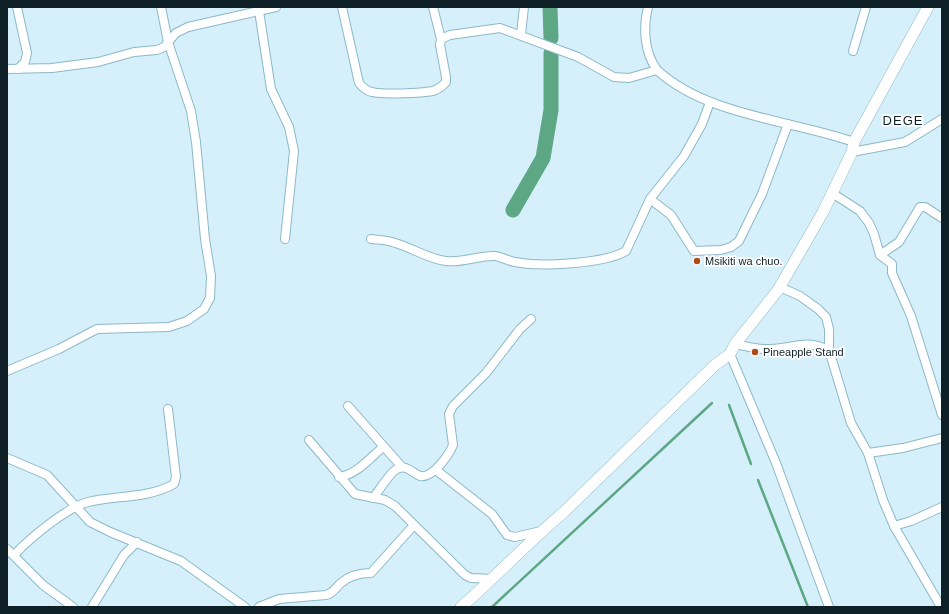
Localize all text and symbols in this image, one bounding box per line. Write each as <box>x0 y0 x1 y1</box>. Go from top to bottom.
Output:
district label: DEGE <box>883 113 923 128</box>
place label: Msikiti wa chuo. <box>705 255 783 267</box>
marker: Msikiti wa chuo. <box>692 256 702 266</box>
place label: Pineapple Stand <box>763 346 844 358</box>
marker: Pineapple Stand <box>750 347 760 357</box>

